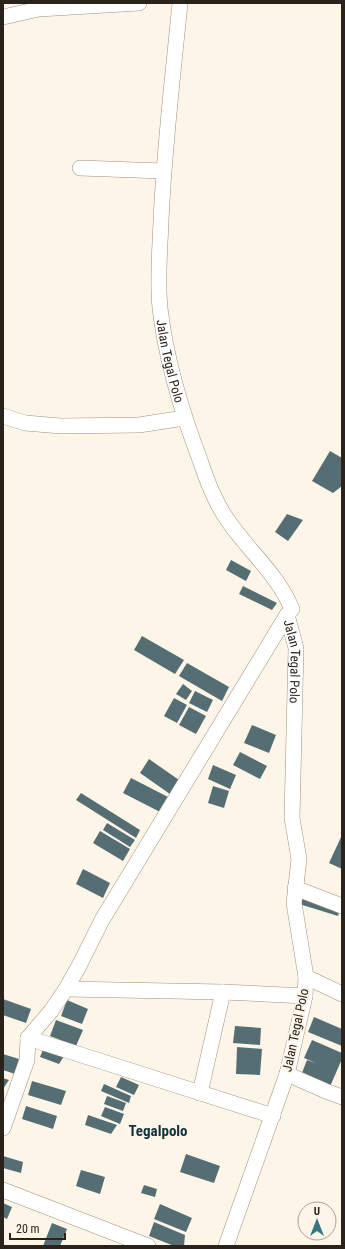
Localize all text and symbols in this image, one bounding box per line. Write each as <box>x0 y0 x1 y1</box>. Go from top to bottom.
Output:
street label: Jalan Tegal Polo <box>154 319 187 404</box>
street label: Jalan Tegal Polo <box>281 618 303 704</box>
street label: Jalan Tegal Polo <box>279 987 312 1073</box>
district label: Tegalpolo <box>128 1122 188 1140</box>
north arrow <box>297 1201 337 1241</box>
text: U <box>314 1205 320 1218</box>
scale bar <box>10 1215 65 1241</box>
text: 20 m <box>16 1222 40 1236</box>

